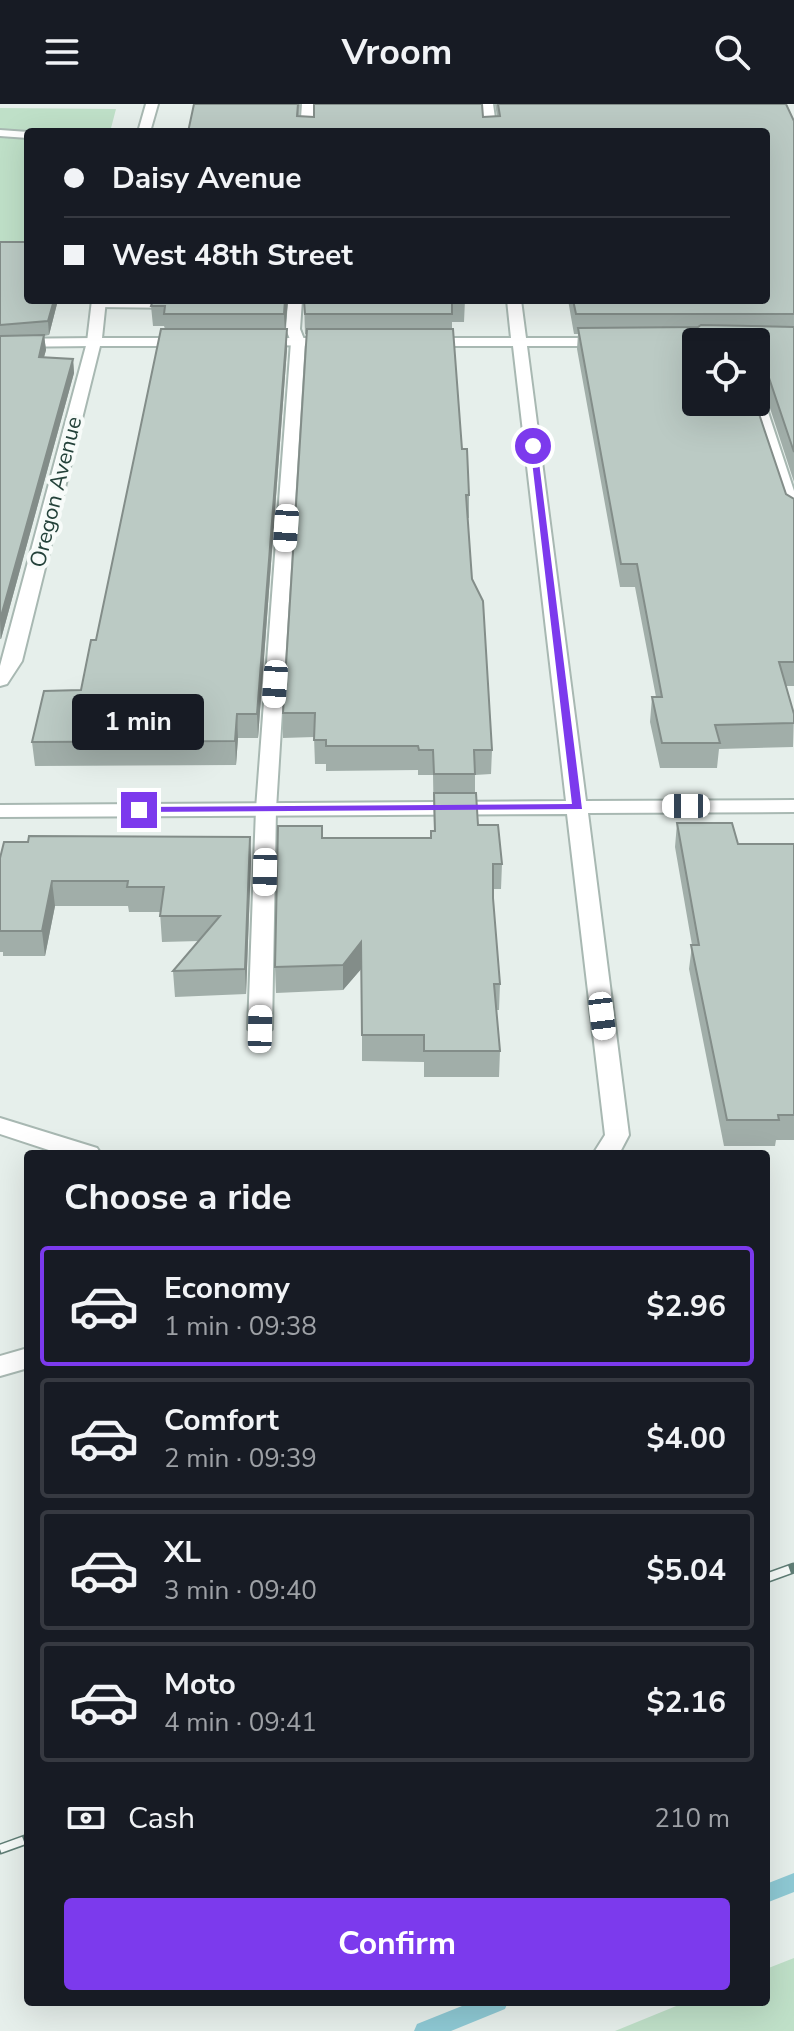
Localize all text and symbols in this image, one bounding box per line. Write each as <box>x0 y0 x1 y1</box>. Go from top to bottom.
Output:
text: Vroom <box>342 28 452 77</box>
icon: menu <box>40 30 84 74</box>
icon: search <box>710 30 754 74</box>
text: Daisy Avenue <box>112 158 302 199</box>
text: West 48th Street <box>112 235 353 276</box>
map controls <box>682 328 770 416</box>
button: locate <box>682 328 770 416</box>
street label: Oregon Avenue <box>23 413 89 571</box>
route start <box>515 428 551 464</box>
car <box>272 503 300 553</box>
car <box>261 659 289 709</box>
callout: 1 min <box>73 694 205 750</box>
text: 1 min <box>104 704 172 739</box>
route end <box>121 792 157 828</box>
car <box>662 794 710 818</box>
car <box>253 848 277 896</box>
car <box>587 991 617 1041</box>
car <box>248 1005 272 1053</box>
text: Choose a ride <box>64 1173 292 1222</box>
text: Economy <box>164 1268 290 1309</box>
icon: car <box>68 1270 140 1342</box>
text: $2.96 <box>647 1286 726 1327</box>
text: 1 min · 09:38 <box>164 1309 317 1344</box>
text: Comfort <box>164 1400 279 1441</box>
icon: car <box>68 1402 140 1474</box>
text: $4.00 <box>647 1418 726 1459</box>
text: 2 min · 09:39 <box>164 1441 317 1476</box>
text: XL <box>164 1532 201 1573</box>
icon: car <box>68 1534 140 1606</box>
text: $5.04 <box>647 1550 726 1591</box>
text: 3 min · 09:40 <box>164 1573 317 1608</box>
text: Moto <box>164 1664 236 1705</box>
icon: car <box>68 1666 140 1738</box>
text: $2.16 <box>647 1682 726 1723</box>
text: 4 min · 09:41 <box>164 1705 317 1740</box>
icon: cash <box>64 1796 108 1840</box>
text: Cash <box>128 1798 195 1839</box>
text: 210 m <box>654 1801 730 1836</box>
button: Confirm <box>64 1898 730 1990</box>

